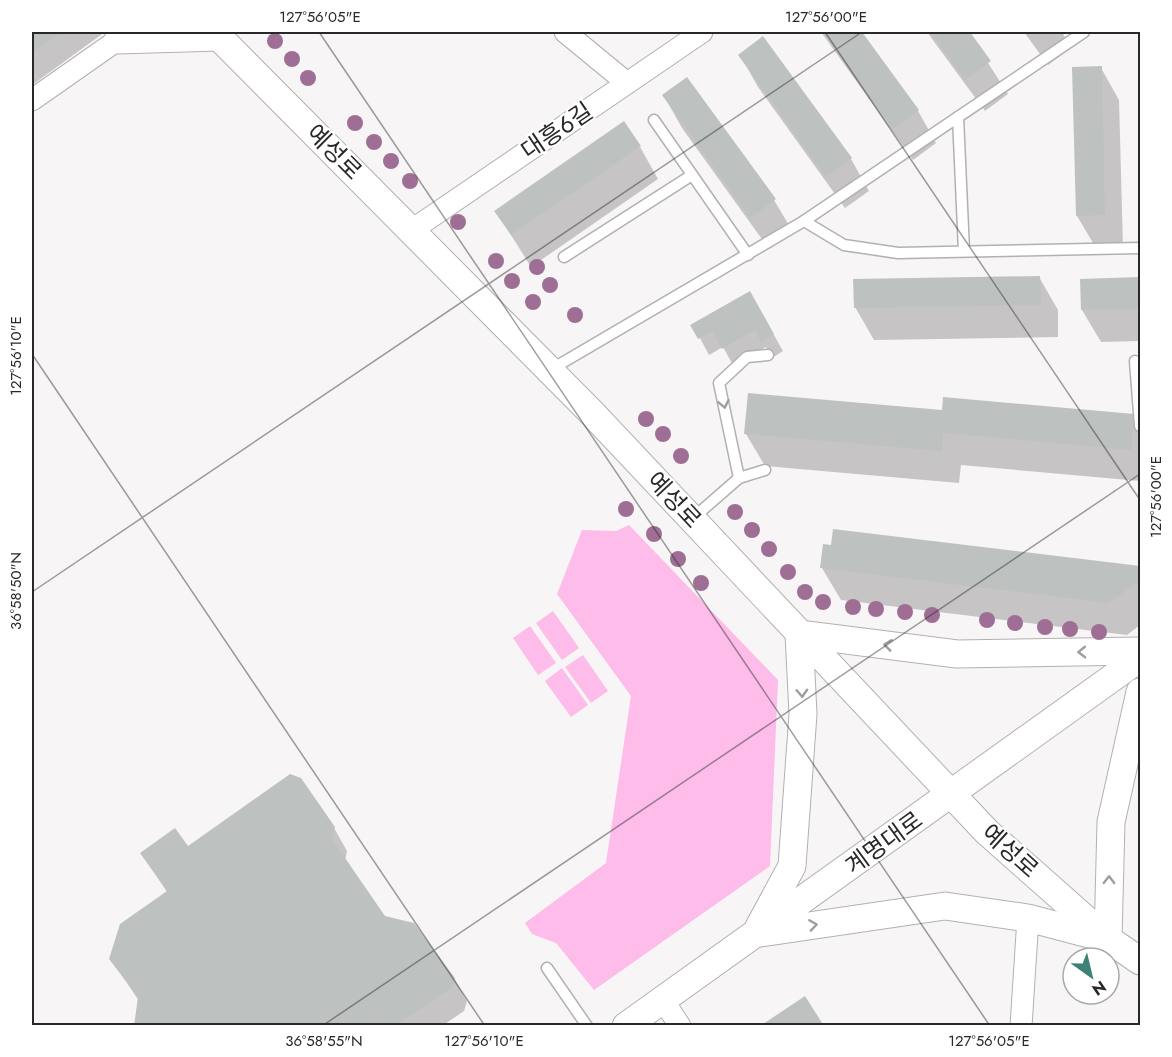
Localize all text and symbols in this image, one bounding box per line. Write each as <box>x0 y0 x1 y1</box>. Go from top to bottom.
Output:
text: 127°56'05"E <box>279 6 361 28</box>
text: 127°56'00"E <box>785 6 867 28</box>
street label: 대흥6길 <box>514 94 600 167</box>
street label: 예성로 <box>299 116 370 187</box>
text: 127°56'10"E <box>5 316 27 396</box>
one-way arrow <box>717 398 730 408</box>
text: 127°56'00"E <box>1145 456 1167 538</box>
street label: 예성로 <box>639 463 710 536</box>
text: 36°58'50"N <box>5 552 27 630</box>
one-way arrow <box>883 640 892 652</box>
one-way arrow <box>1078 646 1087 658</box>
one-way arrow <box>796 688 809 697</box>
street label: 계명대로 <box>838 802 930 883</box>
street label: 예성로 <box>974 815 1047 886</box>
one-way arrow <box>1103 876 1116 885</box>
one-way arrow <box>809 919 818 931</box>
north arrow <box>1061 946 1121 1006</box>
text: N <box>1087 975 1111 1001</box>
text: 36°58'55"N <box>285 1030 363 1052</box>
text: 127°56'10"E <box>444 1030 524 1052</box>
text: 127°56'05"E <box>948 1030 1030 1052</box>

